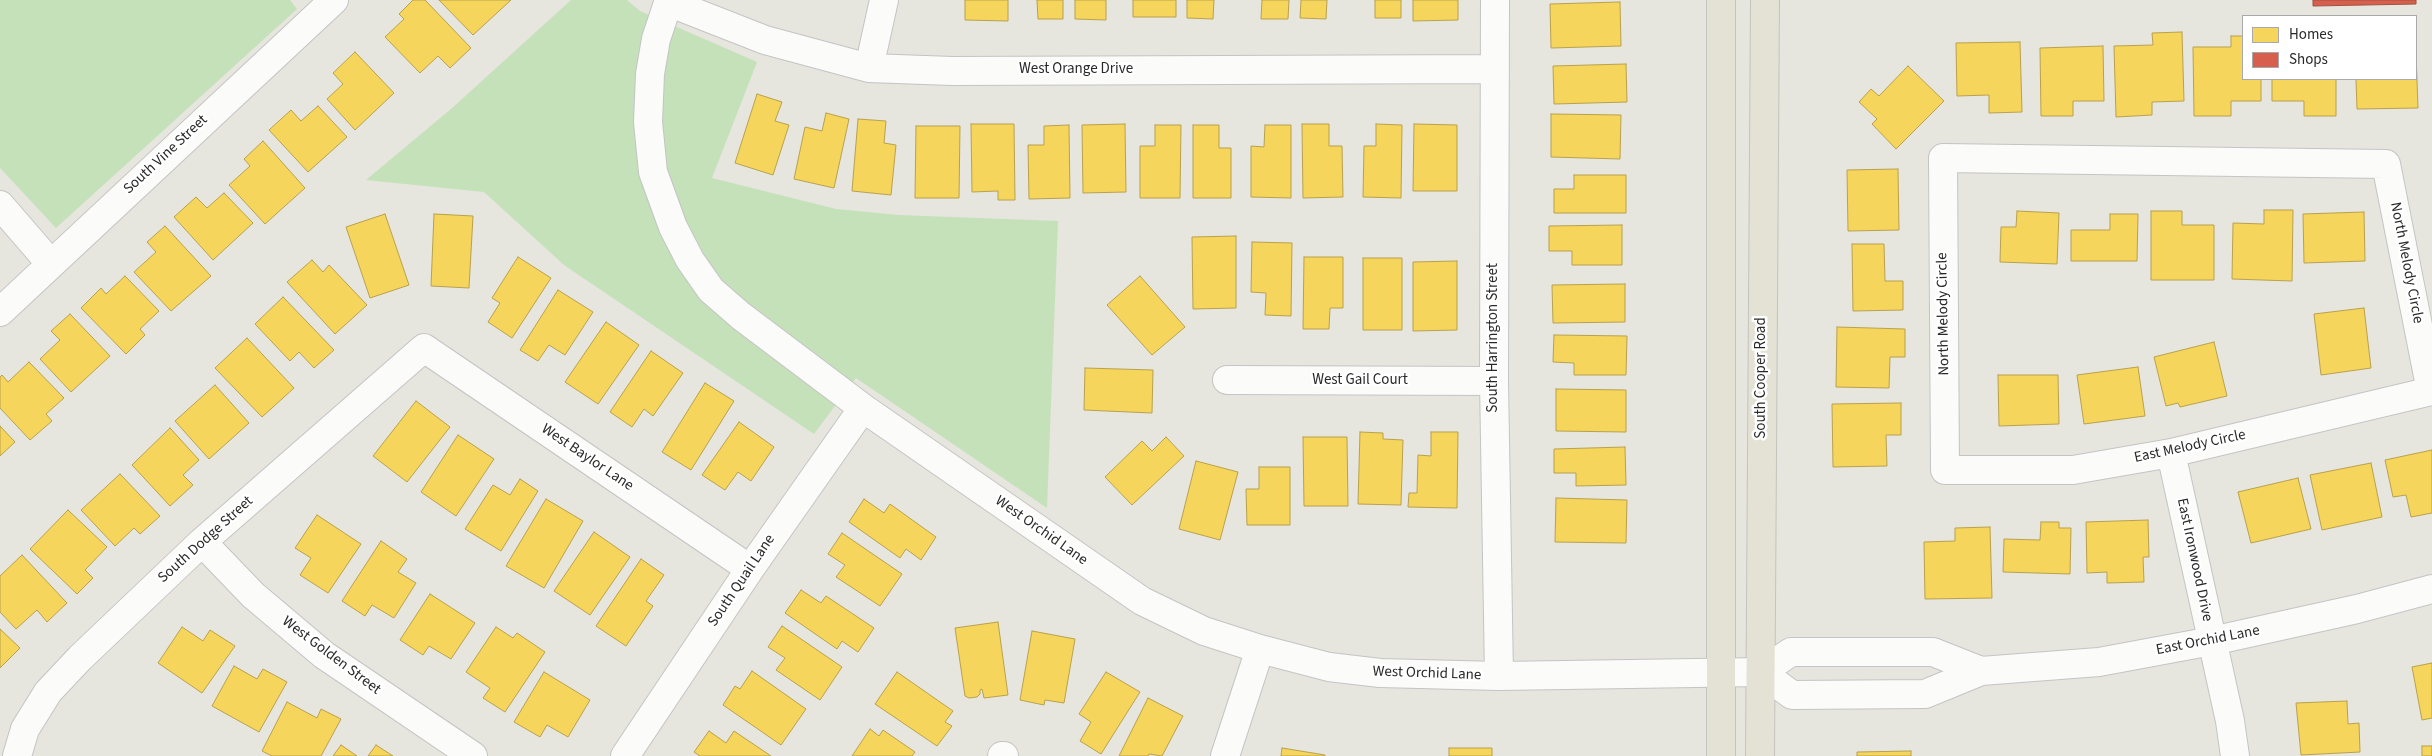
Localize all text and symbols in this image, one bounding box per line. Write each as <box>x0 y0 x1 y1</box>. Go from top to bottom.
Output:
legend <box>2242 15 2417 80</box>
text: Homes <box>2289 24 2333 45</box>
text: Shops <box>2289 49 2328 70</box>
street label: West Orange Drive <box>1019 61 1133 79</box>
street label: South Vine Street <box>120 112 212 198</box>
street label: North Melody Circle <box>2385 201 2427 325</box>
street label: North Melody Circle <box>1934 252 1954 376</box>
street label: South Harrington Street <box>1485 263 1503 413</box>
street label: South Cooper Road <box>1753 317 1771 439</box>
street label: West Gail Court <box>1312 372 1408 390</box>
street label: West Baylor Lane <box>537 421 637 495</box>
street label: East Melody Circle <box>2133 426 2247 468</box>
street label: West Orchid Lane <box>991 492 1091 570</box>
street label: South Dodge Street <box>155 493 257 587</box>
street label: East Ironwood Drive <box>2172 497 2216 623</box>
street label: South Quail Lane <box>705 532 779 630</box>
street label: West Golden Street <box>278 613 384 699</box>
street label: East Orchid Lane <box>2155 622 2261 660</box>
street label: West Orchid Lane <box>1372 663 1482 685</box>

